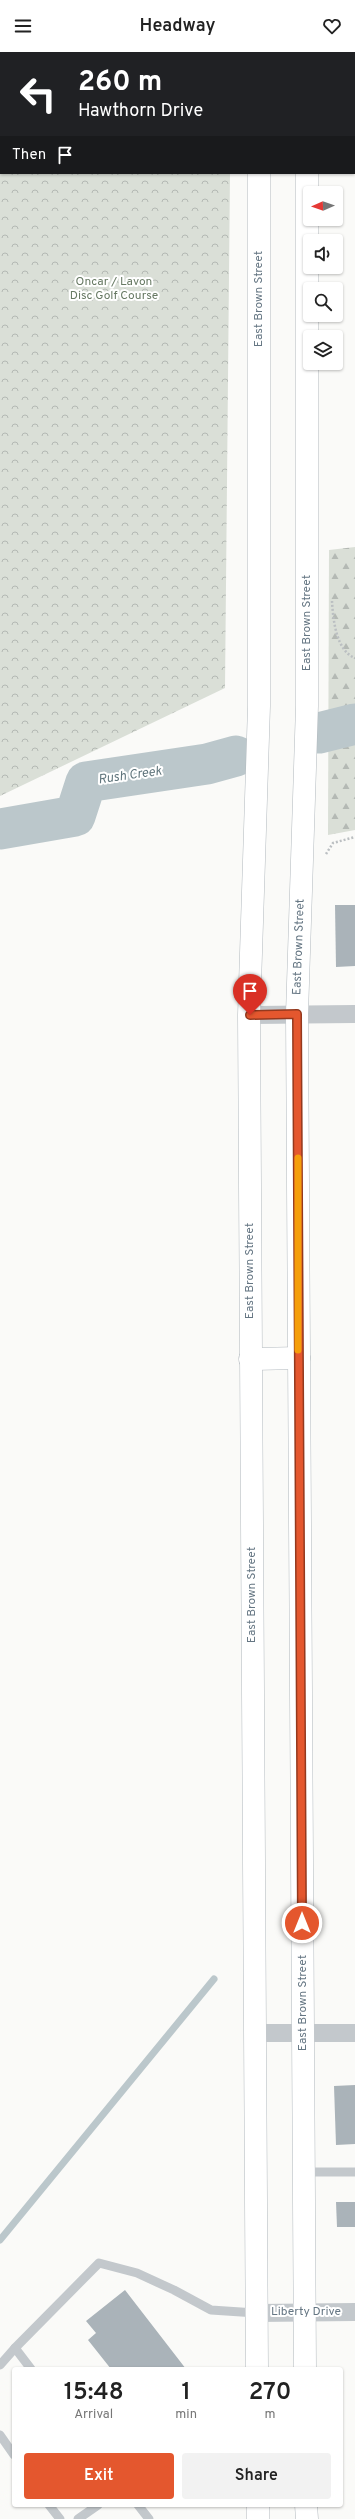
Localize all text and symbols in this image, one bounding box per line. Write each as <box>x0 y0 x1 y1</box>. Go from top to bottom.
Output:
icon: menu <box>12 15 34 37</box>
text: Headway <box>140 15 215 38</box>
icon: heart <box>321 15 343 37</box>
text: 260 m <box>78 65 162 101</box>
icon: left <box>12 68 64 120</box>
text: Hawthorn Drive <box>78 100 203 123</box>
icon: arrive <box>54 144 76 166</box>
text: Then <box>12 146 46 165</box>
north arrow <box>303 186 343 226</box>
map controls <box>303 186 343 370</box>
button: sound <box>303 234 343 274</box>
street label: East Brown Street <box>251 251 267 347</box>
park label: Oncar / Lavon Disc Golf Course <box>70 274 158 304</box>
button: search <box>303 282 343 322</box>
button: layers <box>303 330 343 370</box>
street label: East Brown Street <box>299 575 315 671</box>
water label: Rush Creek <box>97 764 163 788</box>
street label: East Brown Street <box>289 899 309 995</box>
pin <box>233 974 267 1015</box>
icon: arrive <box>239 980 261 1002</box>
street label: East Brown Street <box>242 1223 258 1319</box>
street label: East Brown Street <box>244 1547 260 1643</box>
position arrow <box>281 1902 323 1944</box>
street label: East Brown Street <box>295 1955 311 2051</box>
street label: Liberty Drive <box>271 2304 341 2320</box>
text: 15:48 <box>64 2378 124 2408</box>
text: 1 <box>181 2378 191 2408</box>
text: 270 <box>249 2378 291 2408</box>
text: Arrival <box>74 2407 113 2423</box>
text: min <box>175 2407 197 2423</box>
text: m <box>264 2407 276 2423</box>
button: Exit <box>24 2453 174 2499</box>
button: Share <box>182 2453 331 2499</box>

